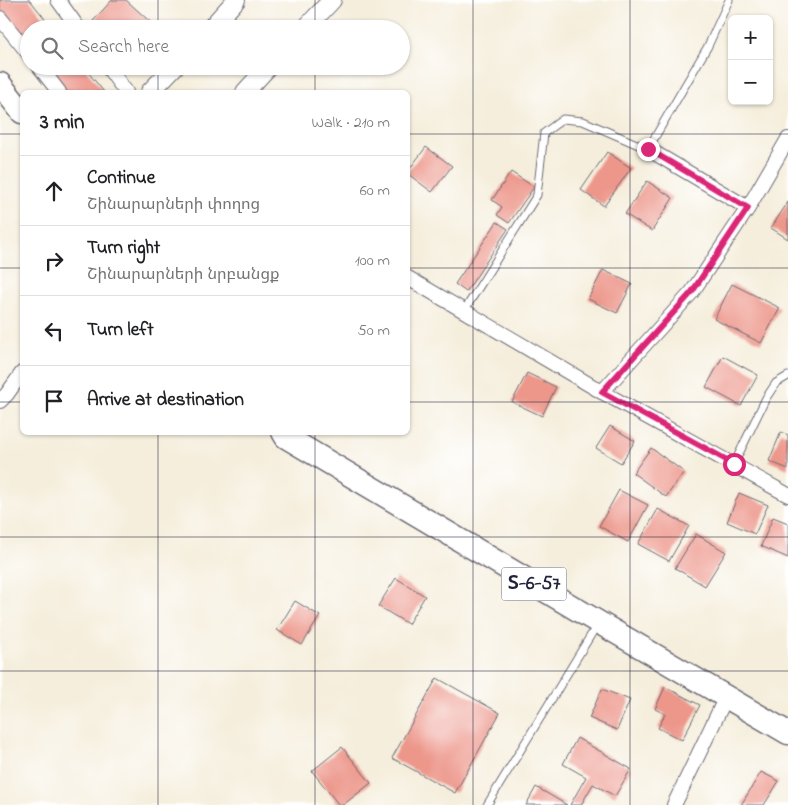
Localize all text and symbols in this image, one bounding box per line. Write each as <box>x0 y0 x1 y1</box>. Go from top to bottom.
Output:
map controls <box>728 15 773 105</box>
button: + <box>728 15 773 60</box>
search box <box>20 20 410 75</box>
icon: search <box>38 34 66 62</box>
text: Search here <box>78 34 169 61</box>
button: − <box>728 60 773 105</box>
text: 3 min <box>40 108 84 138</box>
text: Walk · 210 m <box>311 111 390 135</box>
route end <box>637 138 660 161</box>
text: Continue <box>87 165 155 192</box>
icon: ahead <box>40 177 68 205</box>
text: 60 m <box>360 179 390 203</box>
text: Շինարարների փողոց <box>87 193 260 217</box>
text: Turn right <box>87 235 160 262</box>
icon: right <box>40 247 68 275</box>
text: 100 m <box>355 249 390 273</box>
text: Շինարարների նրբանցք <box>87 263 280 287</box>
icon: left <box>40 317 68 345</box>
text: Turn left <box>87 317 154 344</box>
text: 50 m <box>358 319 390 343</box>
icon: arrive <box>40 387 68 415</box>
text: Arrive at destination <box>87 387 244 414</box>
route start <box>723 453 746 476</box>
road number: Տ-6-57 <box>502 568 566 600</box>

